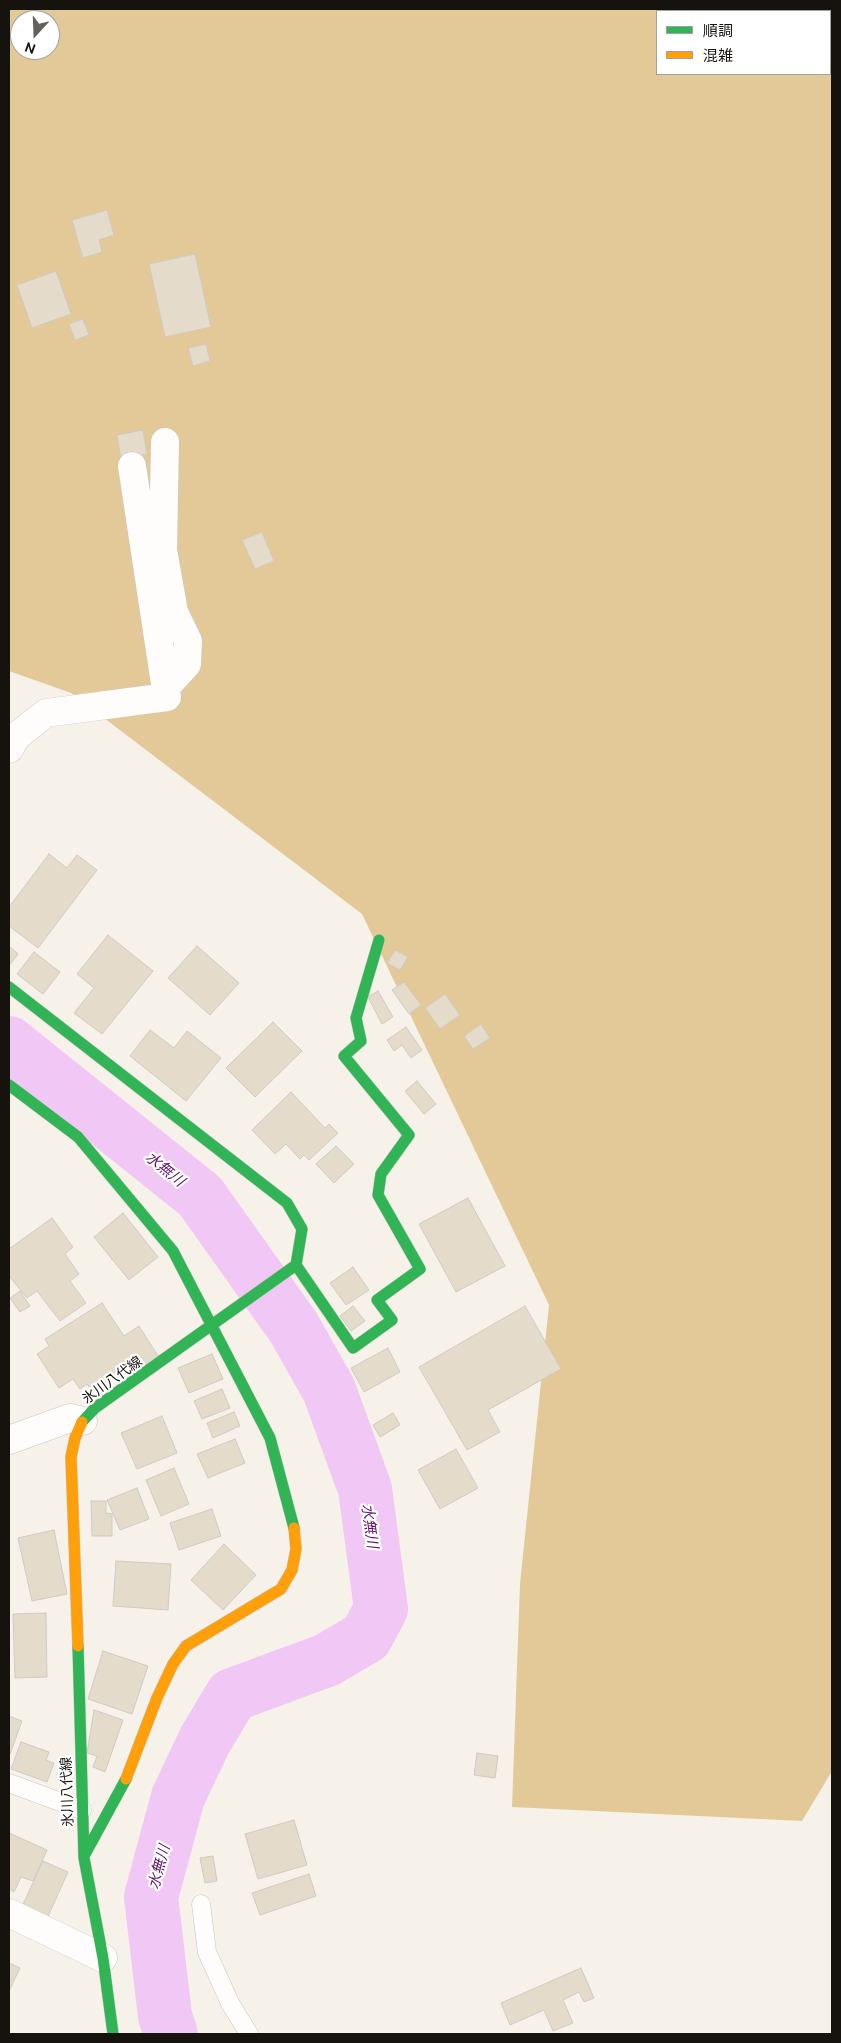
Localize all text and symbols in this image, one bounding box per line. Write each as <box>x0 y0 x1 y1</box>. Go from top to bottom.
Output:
north arrow <box>10 10 60 60</box>
legend <box>656 10 831 75</box>
text: 順調 <box>703 22 733 39</box>
text: N <box>23 39 38 57</box>
text: 混雑 <box>703 47 733 64</box>
water label: 水無川 <box>142 1148 188 1190</box>
street label: 氷川八代線 <box>79 1353 145 1407</box>
water label: 水無川 <box>358 1502 382 1550</box>
street label: 氷川八代線 <box>57 1757 77 1827</box>
water label: 水無川 <box>144 1843 174 1891</box>

